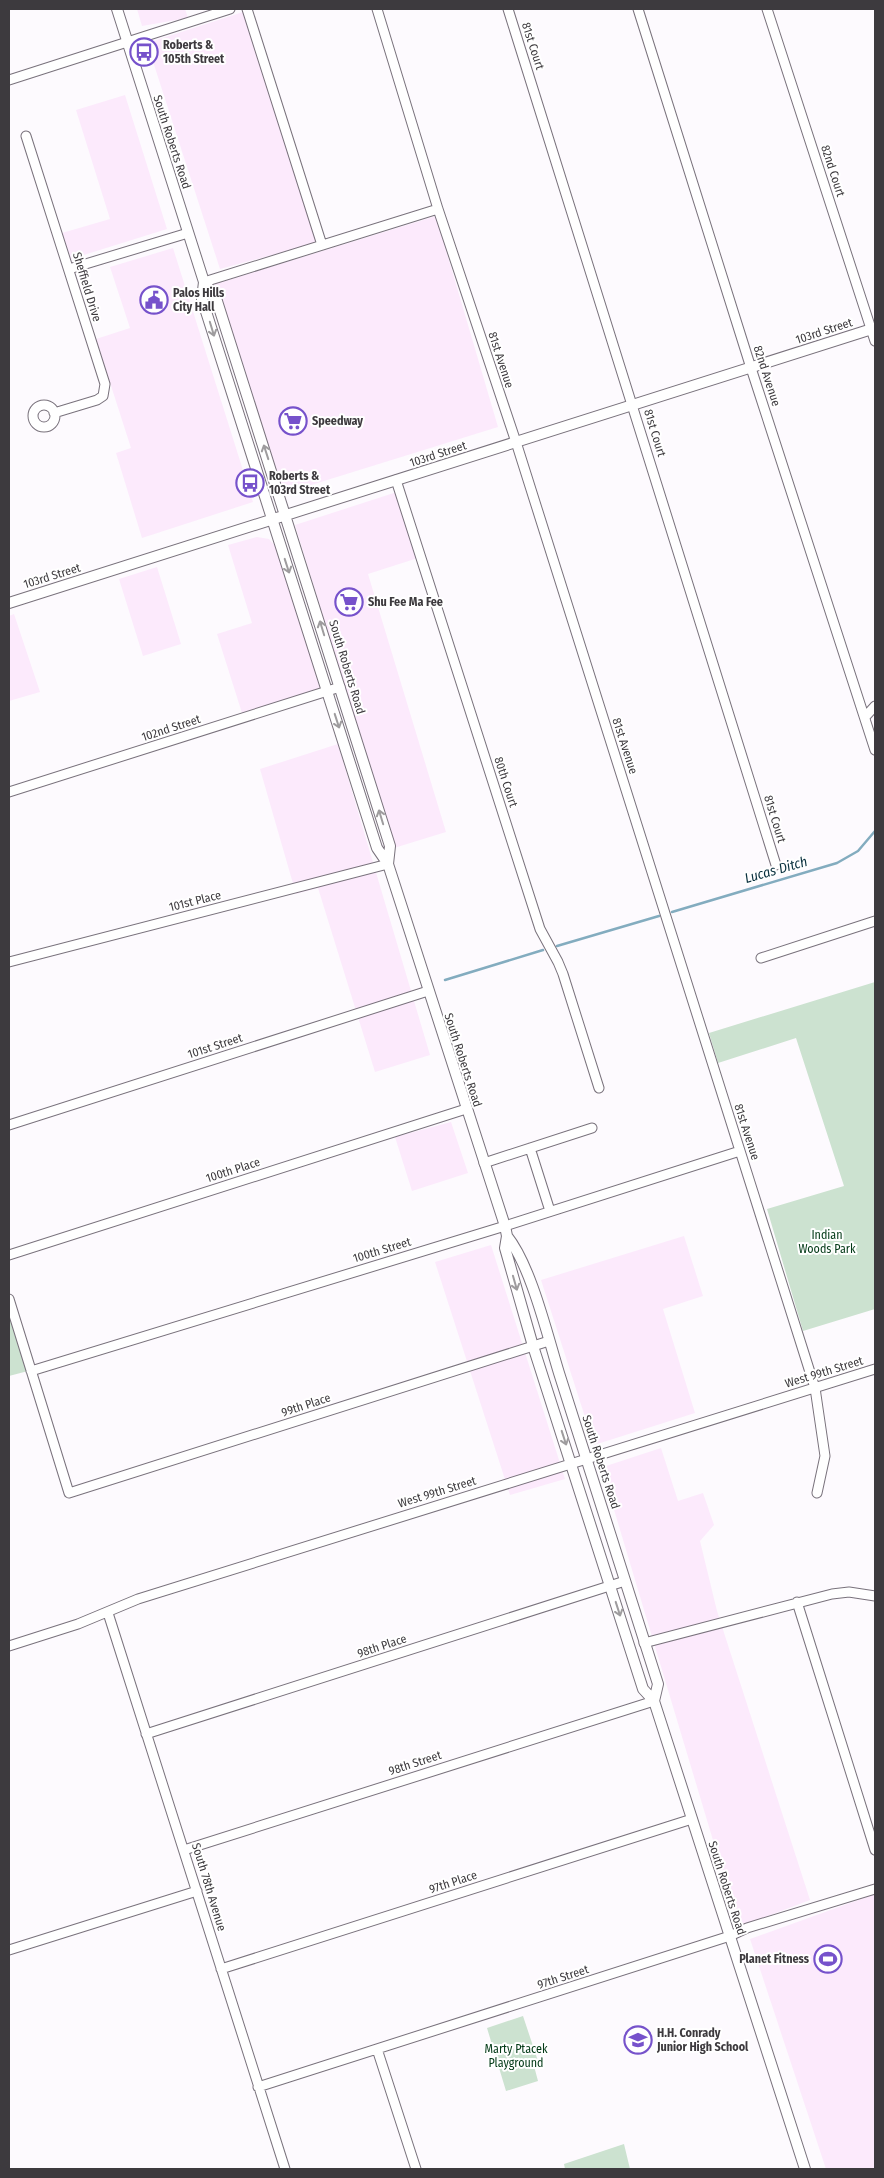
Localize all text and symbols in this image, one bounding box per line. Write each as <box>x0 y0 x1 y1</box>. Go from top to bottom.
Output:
street label: 81st Court <box>519 21 547 71</box>
bus stop icon: Roberts & 105th Street <box>129 37 159 67</box>
place label: Roberts & 105th Street <box>163 38 225 66</box>
street label: South Roberts Road <box>150 93 194 191</box>
street label: 82nd Court <box>818 143 848 199</box>
street label: Sheffield Drive <box>70 251 104 323</box>
public building icon: Palos Hills City Hall <box>139 285 169 315</box>
place label: Palos Hills City Hall <box>173 286 225 314</box>
street label: 103rd Street <box>794 315 854 347</box>
one-way arrow <box>207 321 217 337</box>
street label: 81st Avenue <box>485 330 517 390</box>
street label: 82nd Avenue <box>751 344 783 408</box>
supermarket icon: Speedway <box>278 406 308 436</box>
street label: 81st Court <box>641 408 669 458</box>
place label: Speedway <box>312 414 363 428</box>
street label: 103rd Street <box>408 438 468 470</box>
one-way arrow <box>261 445 270 461</box>
bus stop icon: Roberts & 103rd Street <box>235 468 265 498</box>
place label: Roberts & 103rd Street <box>269 469 331 497</box>
one-way arrow <box>283 558 292 574</box>
street label: 103rd Street <box>22 561 82 591</box>
supermarket icon: Shu Fee Ma Fee <box>334 587 364 617</box>
place label: Shu Fee Ma Fee <box>368 595 443 609</box>
street label: South Roberts Road <box>326 618 368 716</box>
one-way arrow <box>316 621 326 637</box>
street label: 102nd Street <box>140 712 202 744</box>
one-way arrow <box>333 713 342 728</box>
street label: 81st Avenue <box>609 716 641 776</box>
street label: 80th Court <box>491 755 521 809</box>
street label: 81st Court <box>761 794 789 844</box>
one-way arrow <box>375 809 385 825</box>
water label: Lucas Ditch <box>743 853 809 887</box>
street label: 101st Place <box>168 888 223 914</box>
street label: South Roberts Road <box>441 1011 485 1109</box>
street label: 101st Street <box>186 1031 244 1061</box>
street label: 81st Avenue <box>731 1102 763 1162</box>
street label: 100th Place <box>204 1155 262 1185</box>
park label: Indian Woods Park <box>798 1228 856 1256</box>
street label: 100th Street <box>351 1235 413 1265</box>
one-way arrow <box>510 1274 520 1290</box>
street label: West 99th Street <box>783 1353 865 1391</box>
street label: 99th Place <box>280 1390 332 1419</box>
street label: South Roberts Road <box>579 1413 623 1511</box>
one-way arrow <box>559 1429 569 1445</box>
street label: West 99th Street <box>396 1473 478 1511</box>
one-way arrow <box>614 1601 623 1617</box>
street label: 98th Place <box>356 1631 408 1661</box>
street label: 98th Street <box>387 1748 443 1778</box>
street label: South Roberts Road <box>705 1839 749 1937</box>
street label: South 78th Avenue <box>189 1841 229 1933</box>
street label: 97th Place <box>427 1868 479 1896</box>
sports icon: Planet Fitness <box>813 1944 843 1974</box>
place label: Planet Fitness <box>739 1952 810 1966</box>
street label: 97th Street <box>536 1962 590 1992</box>
school or university icon: H.H. Conrady Junior High School <box>623 2025 653 2055</box>
place label: H.H. Conrady Junior High School <box>656 2026 749 2054</box>
park label: Marty Ptacek Playground <box>484 2042 548 2070</box>

